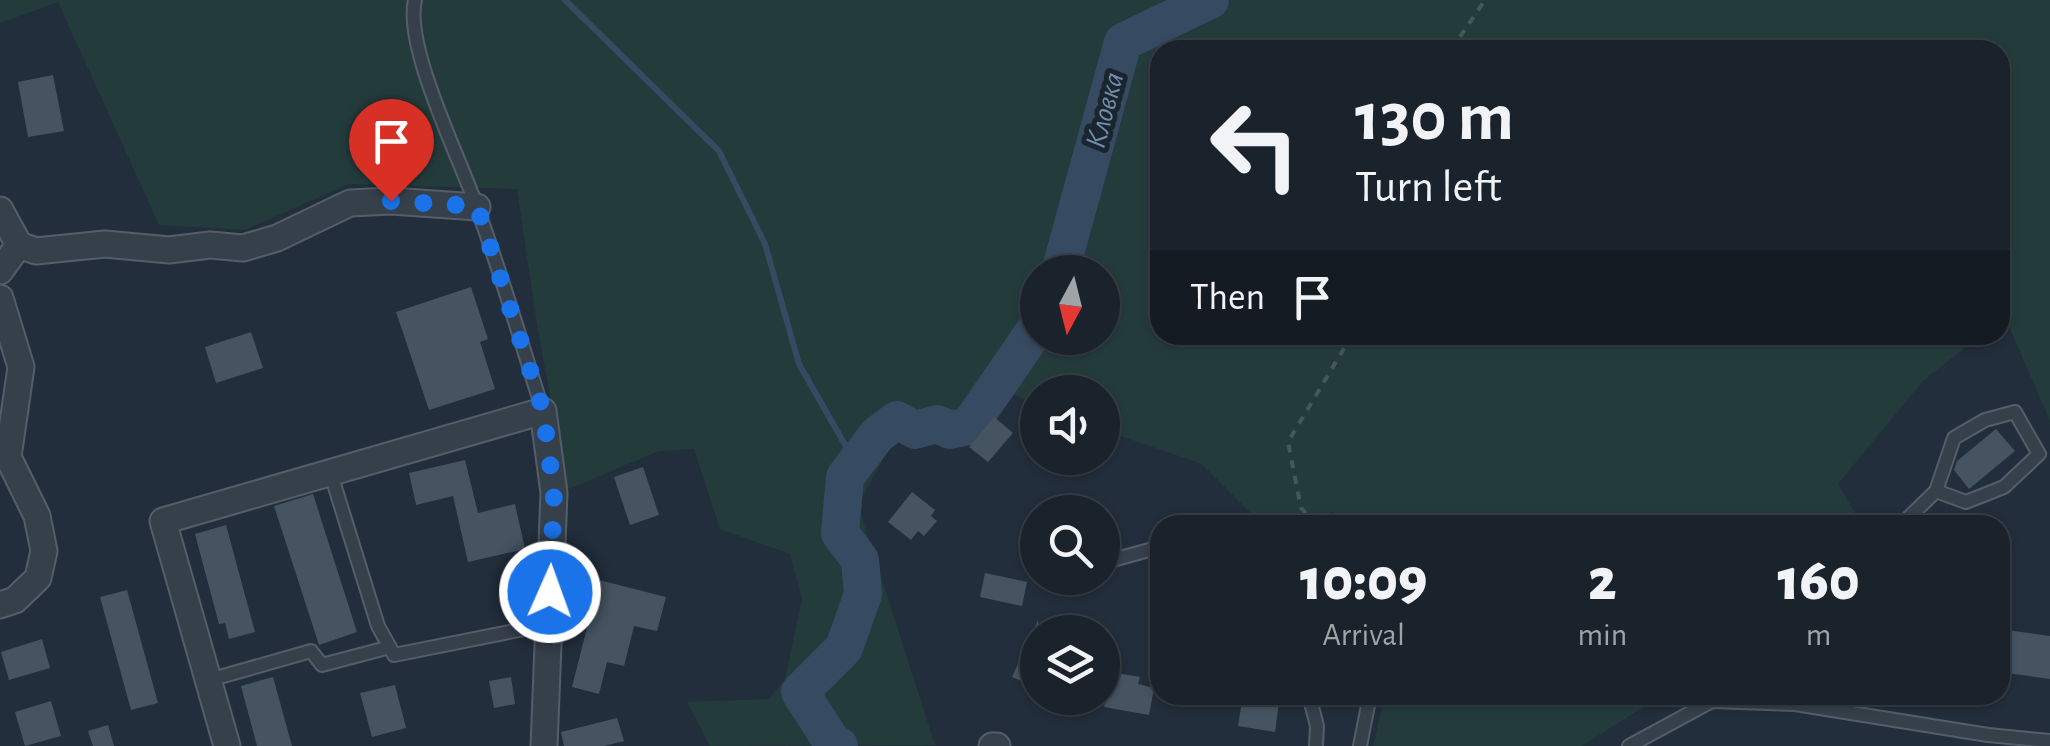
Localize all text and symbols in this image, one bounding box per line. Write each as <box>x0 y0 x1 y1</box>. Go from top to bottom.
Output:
water label: Кловка <box>1080 69 1129 151</box>
icon: left <box>1190 80 1320 210</box>
text: 130 m <box>1355 83 1514 153</box>
pin <box>349 99 434 202</box>
icon: arrive <box>364 114 419 169</box>
text: Turn left <box>1355 165 1502 210</box>
north arrow <box>1020 255 1120 355</box>
map controls <box>1020 255 1120 715</box>
icon: arrive <box>1285 270 1340 325</box>
text: Then <box>1190 279 1265 317</box>
button: sound <box>1020 375 1120 475</box>
button: search <box>1020 495 1120 595</box>
position arrow <box>498 540 602 644</box>
text: 10:09 <box>1300 551 1427 611</box>
text: 2 <box>1588 551 1617 611</box>
text: 160 <box>1777 551 1860 611</box>
button: layers <box>1020 615 1120 715</box>
text: Arrival <box>1323 619 1405 651</box>
text: min <box>1577 619 1627 651</box>
text: m <box>1806 619 1831 651</box>

